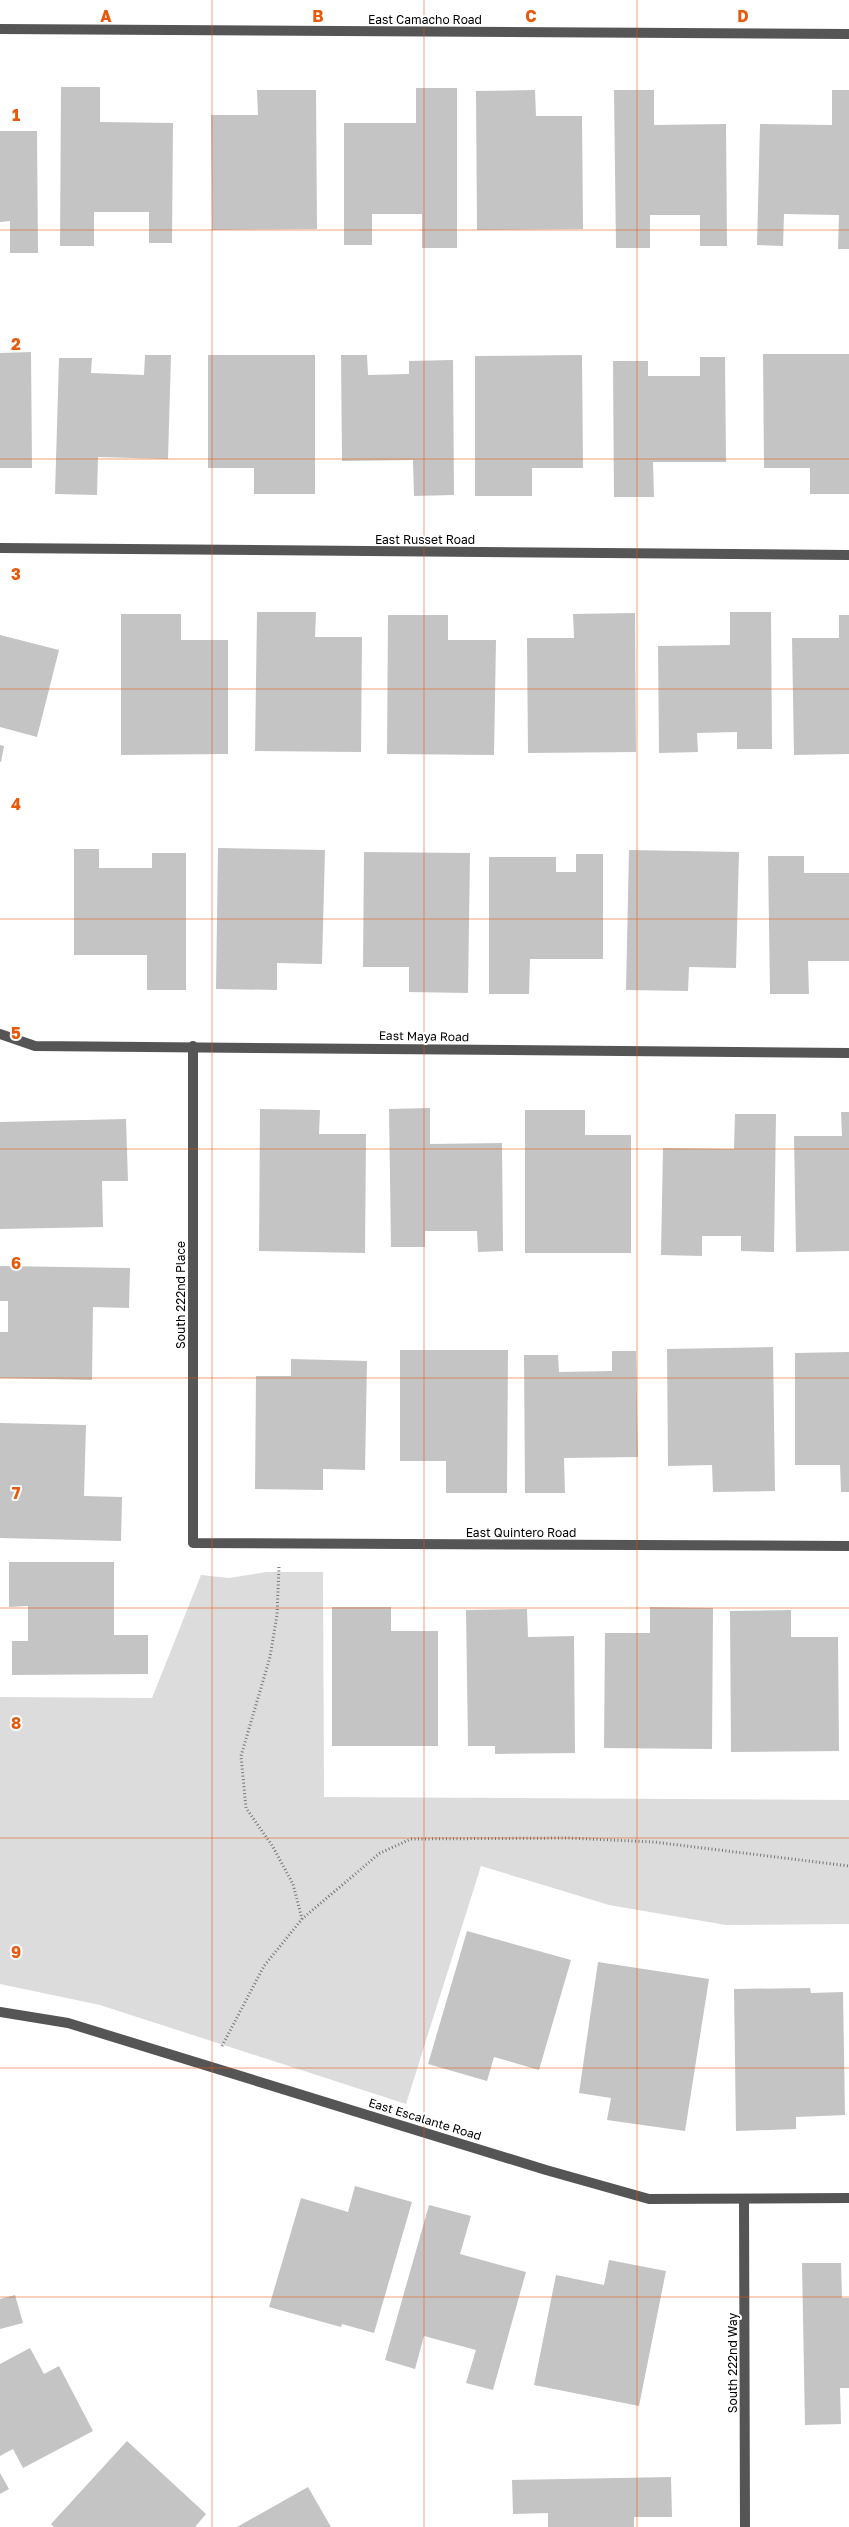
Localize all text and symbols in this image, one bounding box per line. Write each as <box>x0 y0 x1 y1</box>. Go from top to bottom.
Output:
text: A <box>100 6 112 26</box>
text: B <box>312 6 324 26</box>
text: C <box>525 6 537 26</box>
text: D <box>737 6 749 26</box>
street label: East Camacho Road <box>368 12 482 27</box>
text: 1 <box>12 105 20 125</box>
text: 2 <box>11 334 21 354</box>
street label: East Russet Road <box>375 532 475 547</box>
text: 3 <box>11 564 21 584</box>
text: 4 <box>11 794 21 814</box>
text: 5 <box>11 1023 21 1043</box>
street label: East Maya Road <box>379 1028 469 1044</box>
street label: South 222nd Place <box>173 1241 188 1349</box>
text: 6 <box>11 1253 21 1273</box>
text: 7 <box>12 1483 21 1503</box>
street label: East Quintero Road <box>466 1525 576 1540</box>
text: 8 <box>11 1713 21 1733</box>
text: 9 <box>11 1942 21 1962</box>
street label: East Escalante Road <box>367 2095 483 2143</box>
street label: South 222nd Way <box>725 2313 740 2413</box>

